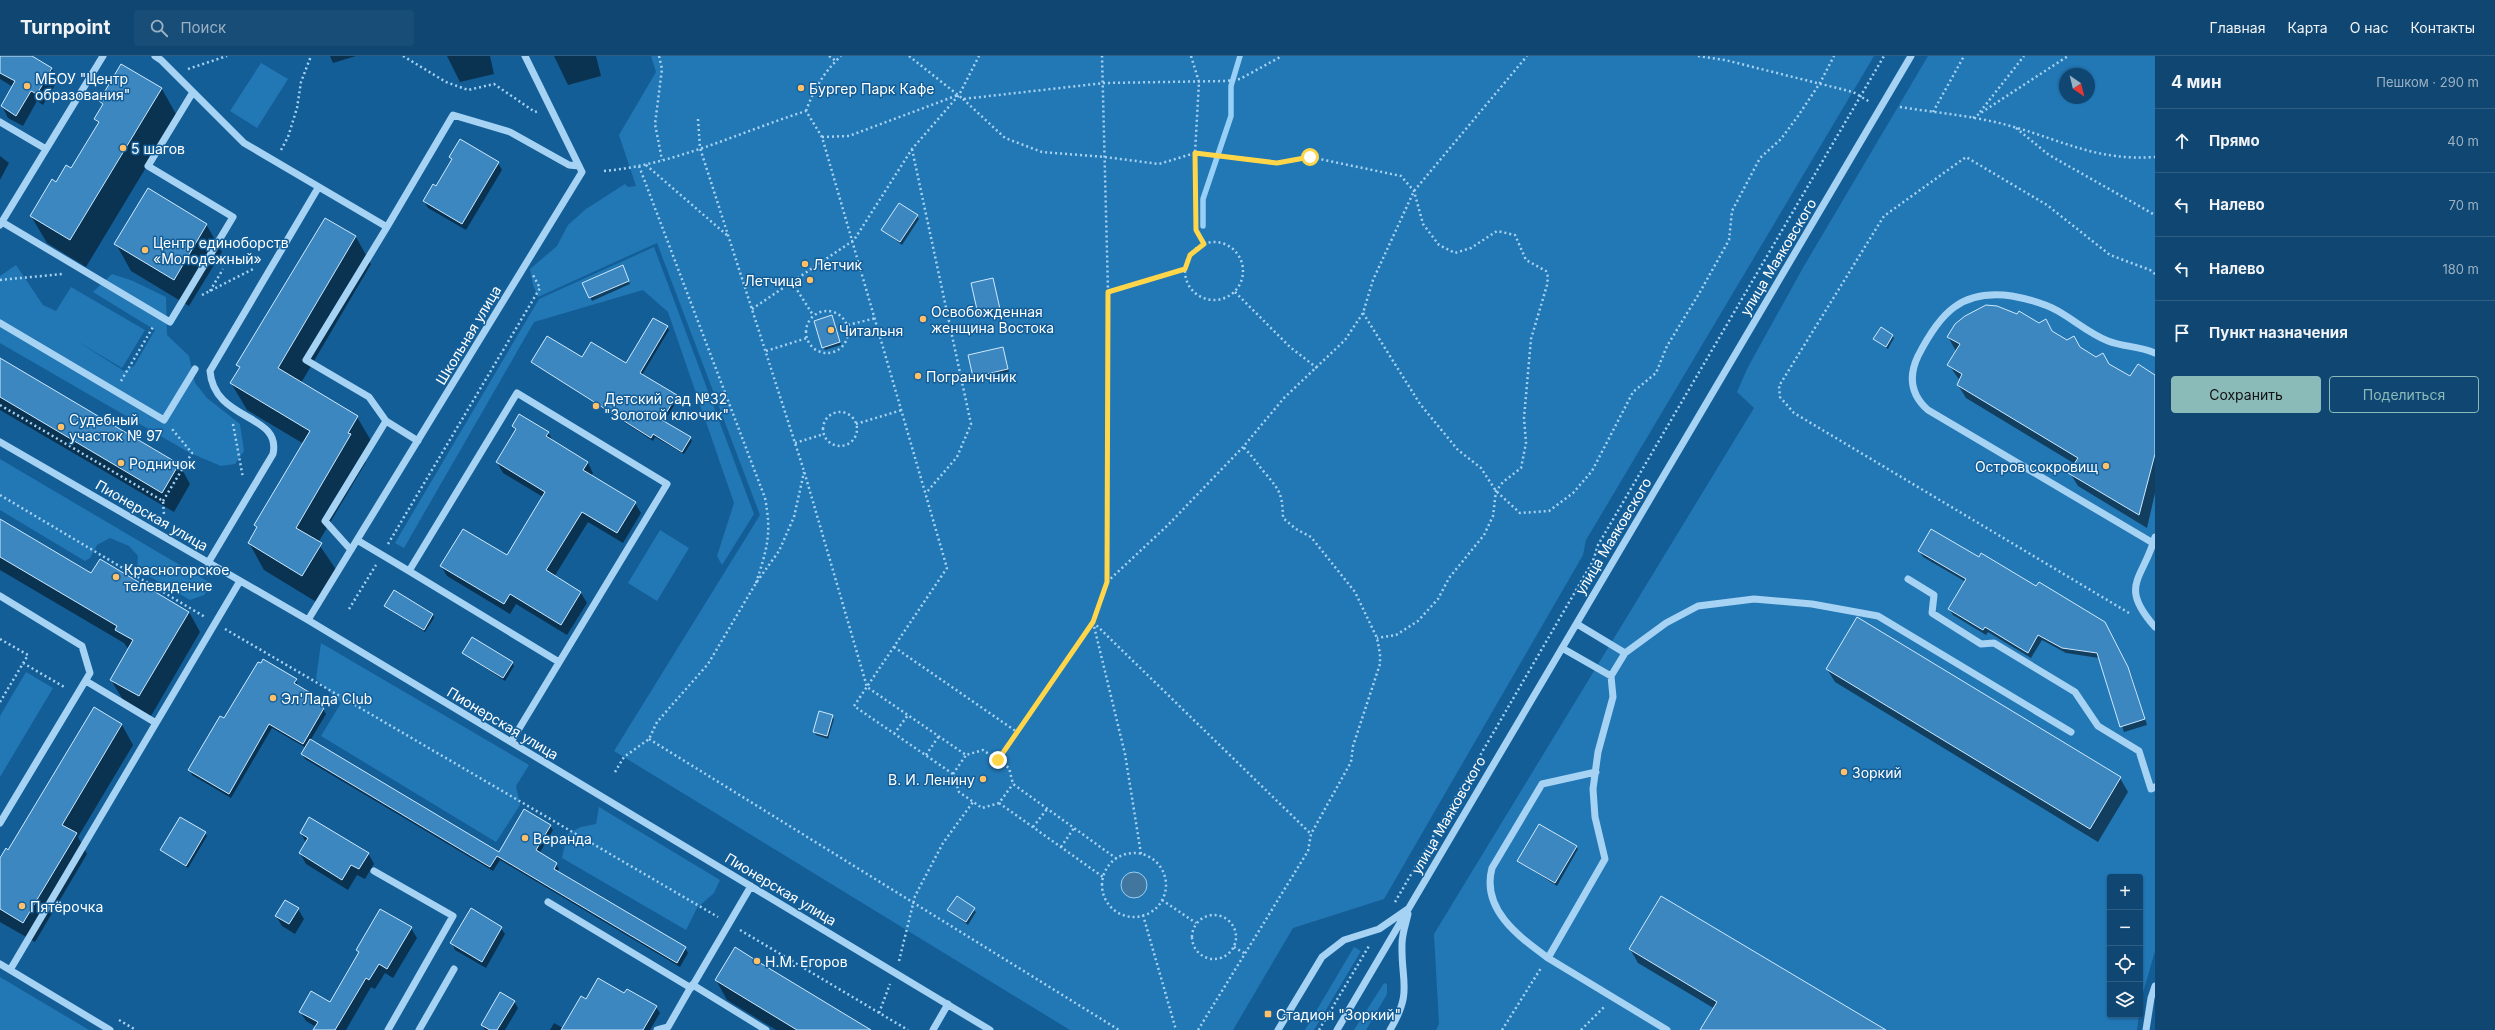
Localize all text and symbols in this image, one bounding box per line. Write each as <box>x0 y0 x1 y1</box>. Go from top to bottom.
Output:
search box <box>134 10 414 46</box>
text: Turnpoint <box>20 16 110 39</box>
icon: search <box>148 17 170 39</box>
text: Поиск <box>180 18 226 37</box>
text: Главная <box>2210 19 2265 36</box>
text: Карта <box>2287 19 2328 36</box>
text: О нас <box>2350 19 2388 36</box>
text: Контакты <box>2410 19 2475 36</box>
north arrow <box>2059 68 2095 104</box>
place label: МБОУ "Центр образования" <box>35 70 130 103</box>
text: 4 мин <box>2171 72 2222 92</box>
text: Пешком · 290 m <box>2376 74 2479 90</box>
place label: Бургер Парк Кафе <box>809 80 934 97</box>
marker: МБОУ "Центр образования" <box>22 81 32 91</box>
marker: Бургер Парк Кафе <box>796 83 806 93</box>
icon: ahead <box>2171 130 2193 152</box>
text: Прямо <box>2209 131 2260 150</box>
text: 40 m <box>2447 133 2479 149</box>
place label: 5 шагов <box>131 140 185 157</box>
marker: 5 шагов <box>118 143 128 153</box>
route start <box>1301 148 1319 166</box>
icon: left <box>2171 194 2193 216</box>
street label: улица Маяковского <box>1736 195 1820 319</box>
text: Налево <box>2209 195 2265 214</box>
text: 70 m <box>2449 197 2479 213</box>
place label: Центр единоборств «Молодежный» <box>153 234 289 267</box>
marker: Центр единоборств «Молодежный» <box>140 245 150 255</box>
place label: Летчик <box>813 256 863 273</box>
icon: left <box>2171 258 2193 280</box>
marker: Летчик <box>800 259 810 269</box>
text: Налево <box>2209 259 2265 278</box>
text: 180 m <box>2442 261 2479 277</box>
place label: Летчица <box>744 272 802 289</box>
marker: Летчица <box>805 275 815 285</box>
street label: Школьная улица <box>432 282 504 388</box>
place label: Освобожденная женщина Востока <box>931 303 1054 336</box>
marker: Освобожденная женщина Востока <box>918 314 928 324</box>
place label: Читальня <box>839 322 903 339</box>
icon: arrive <box>2171 322 2193 344</box>
text: Пункт назначения <box>2209 323 2348 342</box>
marker: Читальня <box>826 325 836 335</box>
place label: Пограничник <box>926 368 1017 385</box>
marker: Пограничник <box>913 371 923 381</box>
button: Сохранить <box>2171 376 2321 413</box>
button: Поделиться <box>2329 376 2479 413</box>
place label: Детский сад №32 "Золотой ключик" <box>604 390 729 423</box>
marker: Детский сад №32 "Золотой ключик" <box>591 401 601 411</box>
place label: Судебный участок № 97 <box>69 411 163 444</box>
marker: Судебный участок № 97 <box>56 422 66 432</box>
place label: Родничок <box>129 455 196 472</box>
marker: Родничок <box>116 458 126 468</box>
place label: Остров сокровищ <box>1975 458 2098 475</box>
marker: Остров сокровищ <box>2101 461 2111 471</box>
street label: улица Маяковского <box>1571 474 1655 598</box>
street label: Пионерская улица <box>93 476 211 554</box>
place label: Красногорское телевидение <box>124 561 229 594</box>
marker: Красногорское телевидение <box>111 572 121 582</box>
street label: Пионерская улица <box>444 683 562 763</box>
place label: Эл'Лада Club <box>281 690 372 707</box>
marker: Эл'Лада Club <box>268 693 278 703</box>
route end <box>989 751 1007 769</box>
street label: улица Маяковского <box>1407 753 1489 877</box>
place label: Зоркий <box>1852 764 1902 781</box>
marker: Зоркий <box>1839 767 1849 777</box>
place label: В. И. Ленину <box>888 771 975 788</box>
marker: В. И. Ленину <box>978 774 988 784</box>
place label: Веранда <box>533 830 592 847</box>
marker: Веранда <box>520 833 530 843</box>
street label: Пионерская улица <box>722 849 840 929</box>
map controls <box>2107 874 2143 1018</box>
button: + <box>2107 874 2143 910</box>
place label: Пятёрочка <box>30 898 103 915</box>
marker: Пятёрочка <box>17 901 27 911</box>
button: − <box>2107 910 2143 946</box>
button: locate <box>2107 946 2143 982</box>
place label: Н.М. Егоров <box>765 953 848 970</box>
marker: Н.М. Егоров <box>752 956 762 966</box>
button: layers <box>2107 982 2143 1018</box>
place label: Стадион "Зоркий" <box>1276 1006 1401 1023</box>
marker: Стадион "Зоркий" <box>1263 1009 1273 1019</box>

